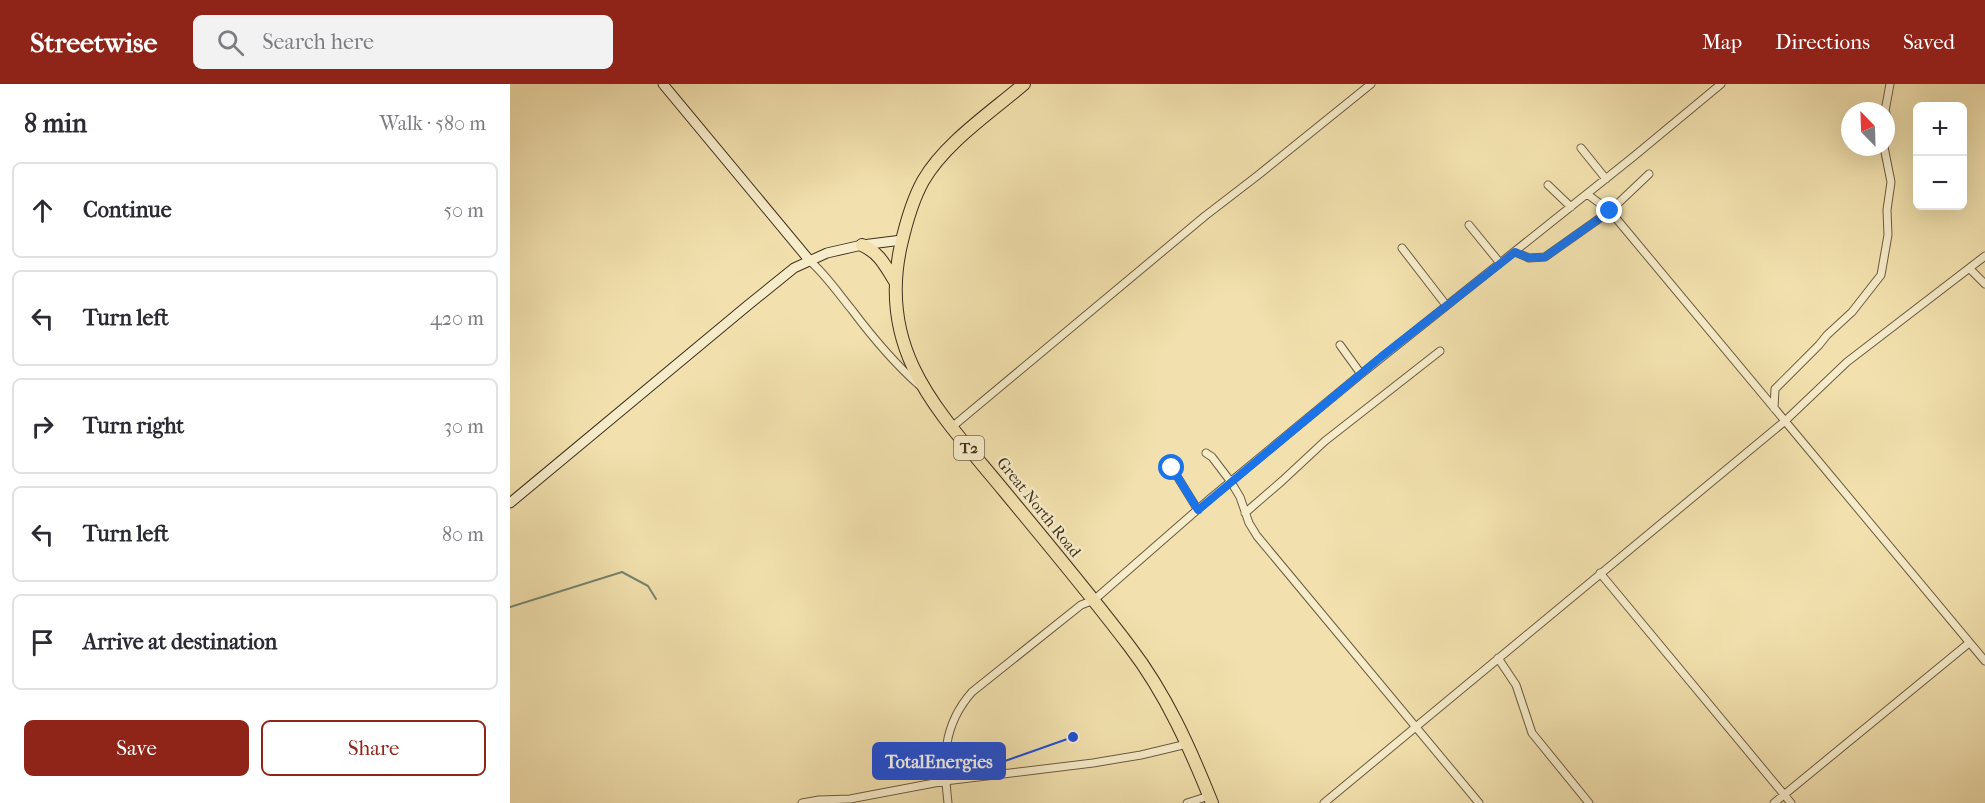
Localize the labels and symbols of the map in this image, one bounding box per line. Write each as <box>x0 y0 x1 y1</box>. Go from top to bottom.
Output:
north arrow <box>1841 102 1895 156</box>
route end <box>1596 197 1622 223</box>
road number: T2 <box>954 436 984 460</box>
street label: Great North Road <box>993 453 1085 561</box>
route start <box>1158 454 1184 480</box>
callout: TotalEnergies <box>873 743 1005 779</box>
text: TotalEnergies <box>884 752 993 773</box>

